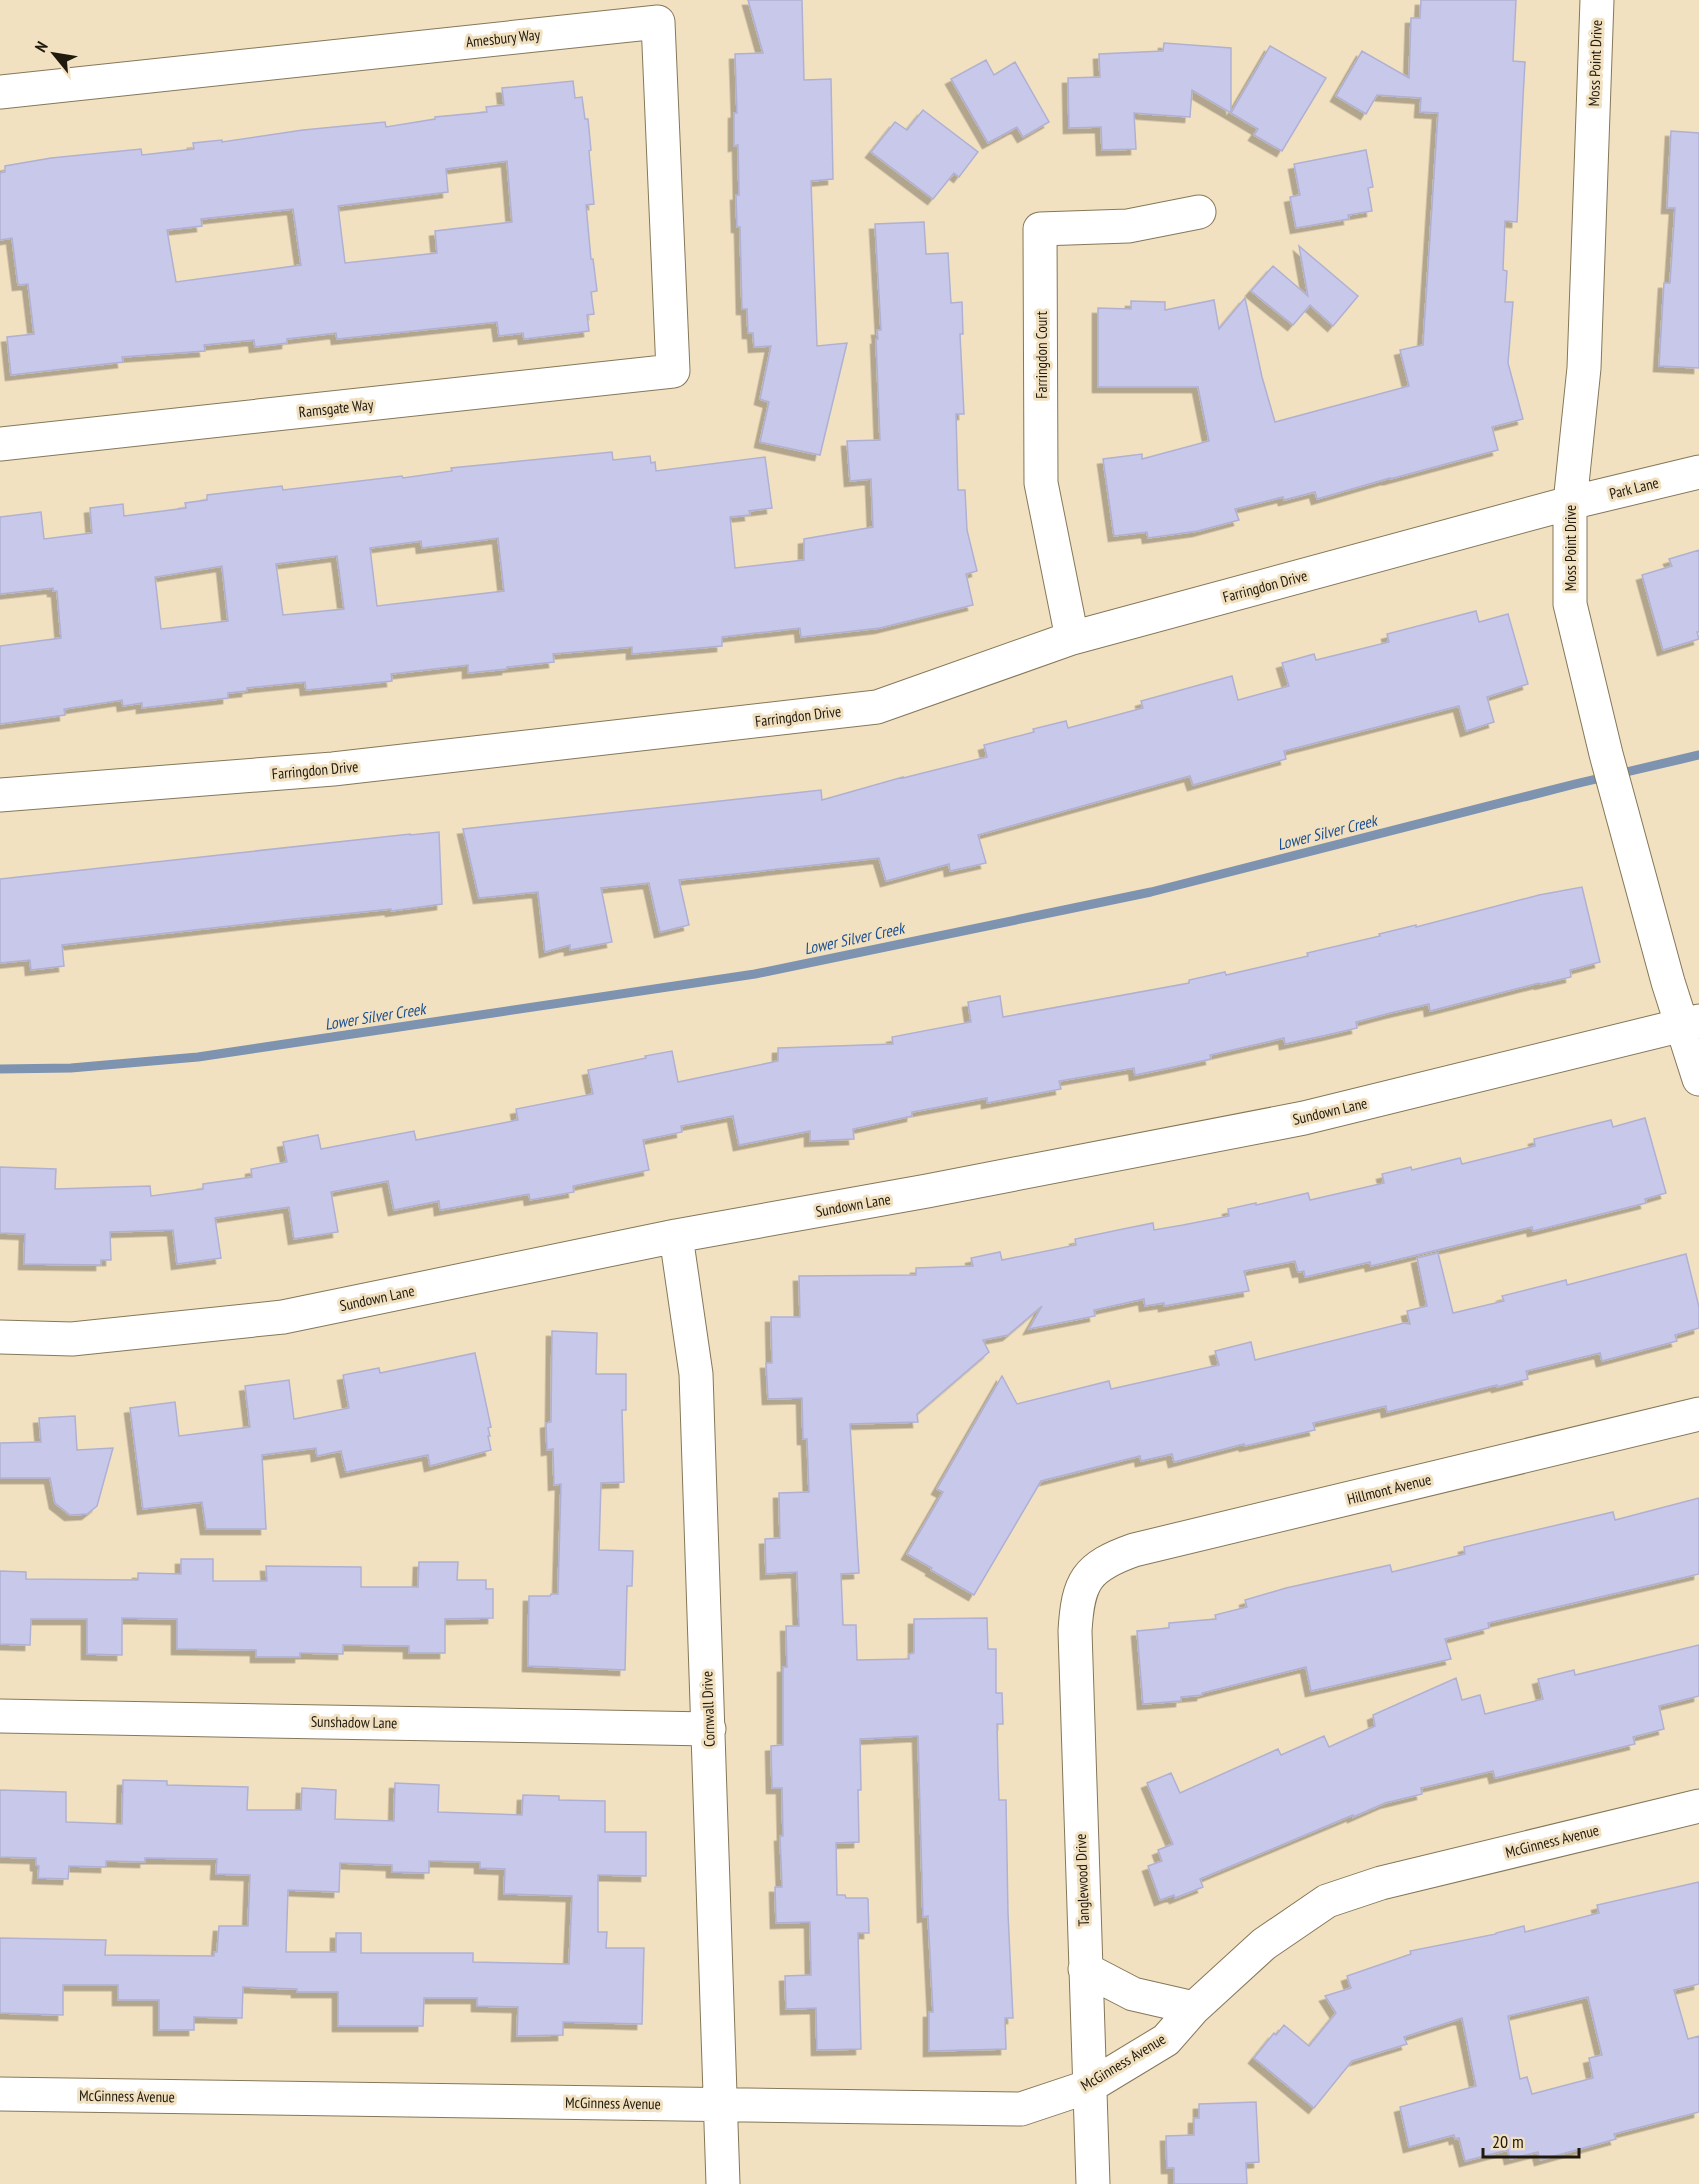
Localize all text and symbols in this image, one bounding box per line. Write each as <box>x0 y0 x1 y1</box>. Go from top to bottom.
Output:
street label: Moss Point Drive <box>1584 19 1606 107</box>
north arrow <box>24 24 84 84</box>
street label: Amesbury Way <box>465 25 541 51</box>
text: N <box>30 38 52 55</box>
street label: Farringdon Court <box>1032 311 1051 399</box>
street label: Ramsgate Way <box>298 395 375 421</box>
street label: Park Lane <box>1607 473 1661 503</box>
street label: Moss Point Drive <box>1561 505 1580 591</box>
street label: Farringdon Drive <box>1221 566 1309 606</box>
street label: Farringdon Drive <box>754 701 842 731</box>
street label: Farringdon Drive <box>271 757 359 783</box>
water label: Lower Silver Creek <box>1275 810 1381 854</box>
water label: Lower Silver Creek <box>802 917 908 958</box>
water label: Lower Silver Creek <box>323 998 429 1034</box>
street label: Sundown Lane <box>1291 1093 1369 1129</box>
street label: Sundown Lane <box>814 1189 892 1221</box>
street label: Sundown Lane <box>338 1281 416 1315</box>
street label: Hillmont Avenue <box>1345 1469 1433 1509</box>
street label: Cornwall Drive <box>697 1671 719 1747</box>
street label: Sunshadow Lane <box>311 1712 397 1732</box>
street label: McGinness Avenue <box>1503 1820 1601 1862</box>
street label: Tanglewood Drive <box>1071 1833 1093 1927</box>
street label: McGinness Avenue <box>1077 2029 1169 2095</box>
street label: McGinness Avenue <box>79 2086 175 2106</box>
street label: McGinness Avenue <box>565 2093 661 2113</box>
scale bar <box>1483 2121 1579 2159</box>
text: 20 m <box>1492 2130 1524 2153</box>

